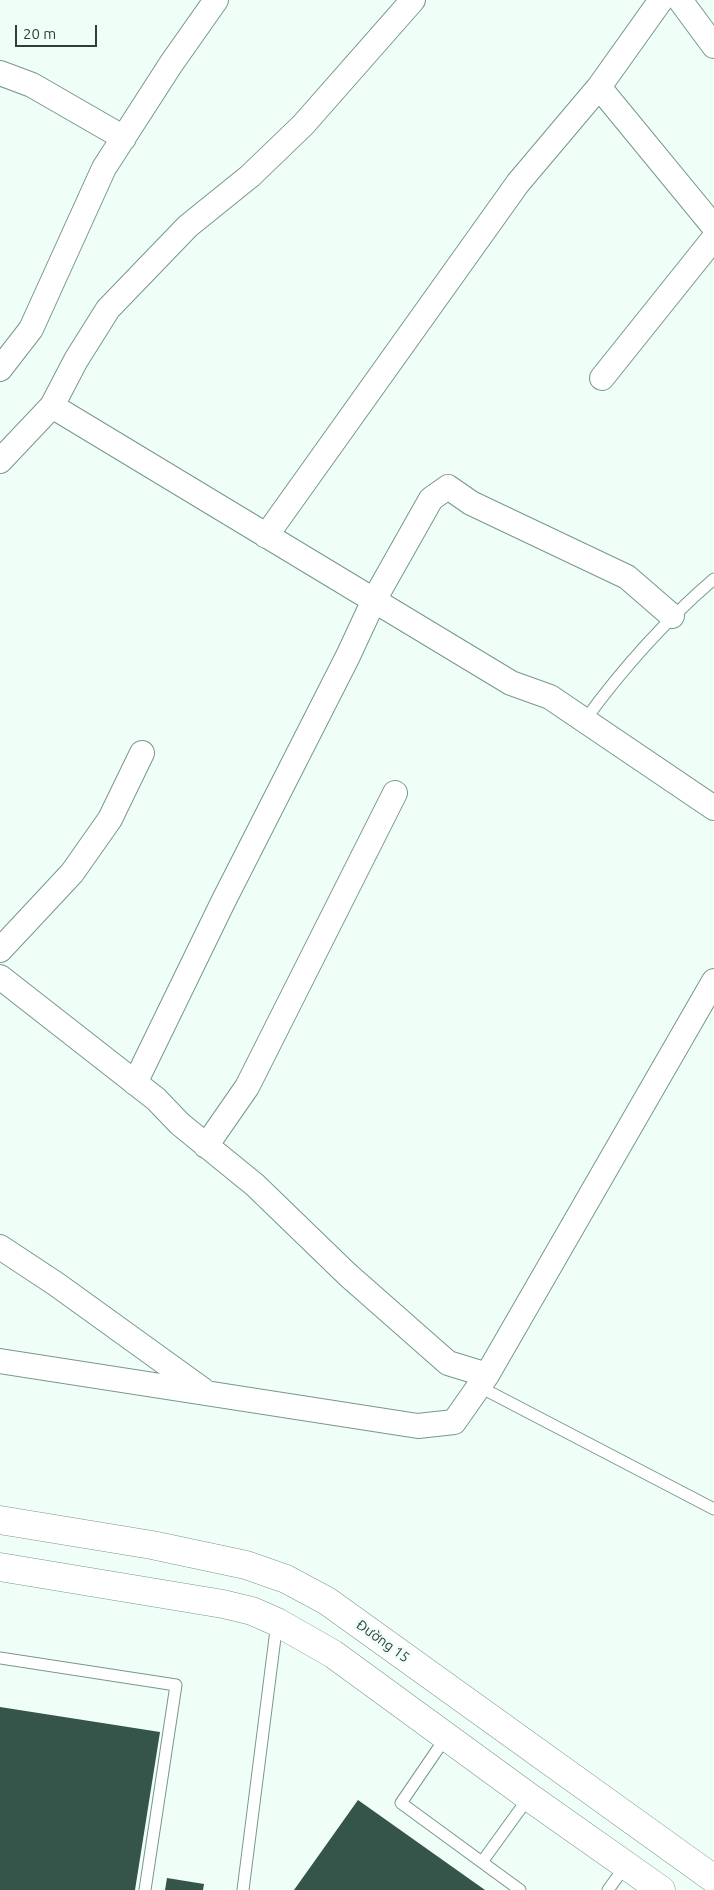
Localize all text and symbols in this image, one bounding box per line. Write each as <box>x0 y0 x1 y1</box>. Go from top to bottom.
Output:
scale bar <box>18 15 100 47</box>
text: 20 m <box>23 25 56 42</box>
street label: Đường 15 <box>353 1616 413 1666</box>

